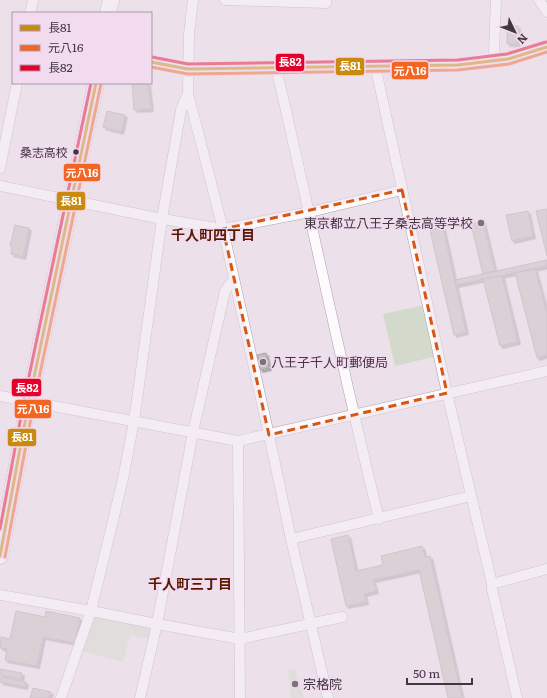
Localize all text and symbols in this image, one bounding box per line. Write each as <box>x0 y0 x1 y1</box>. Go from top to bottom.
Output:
legend <box>12 12 152 84</box>
north arrow <box>495 12 535 52</box>
text: 長81 <box>48 18 72 36</box>
text: N <box>514 31 532 48</box>
text: 元八16 <box>48 38 84 56</box>
line badge: 長82 <box>275 53 305 72</box>
text: 長82 <box>278 53 302 69</box>
line badge: 長81 <box>335 57 365 76</box>
text: 長81 <box>339 57 361 73</box>
text: 長82 <box>48 58 73 76</box>
line badge: 元八16 <box>391 61 429 80</box>
text: 元八16 <box>394 62 427 78</box>
place label: 桑志高校 <box>20 143 68 161</box>
marker: 桑志高校 <box>71 147 81 157</box>
line badge: 元八16 <box>63 163 101 182</box>
text: 元八16 <box>66 164 99 180</box>
line badge: 長81 <box>56 191 86 211</box>
text: 長81 <box>60 192 82 208</box>
place label: 東京都立八王子桑志高等学校 <box>304 213 473 232</box>
marker: 東京都立八王子桑志高等学校 <box>476 218 486 228</box>
district label: 千人町四丁目 <box>171 224 255 244</box>
place label: 八王子千人町郵便局 <box>271 352 388 371</box>
marker: 八王子千人町郵便局 <box>258 357 268 367</box>
line badge: 長82 <box>11 378 42 397</box>
text: 長82 <box>15 379 39 395</box>
line badge: 元八16 <box>14 399 52 419</box>
text: 元八16 <box>17 400 50 416</box>
line badge: 長81 <box>7 428 37 447</box>
text: 長81 <box>11 428 33 444</box>
district label: 千人町三丁目 <box>148 573 232 593</box>
scale bar <box>407 660 472 686</box>
text: 50 m <box>413 664 440 682</box>
place label: 宗格院 <box>303 674 342 693</box>
marker: 宗格院 <box>290 679 300 689</box>

